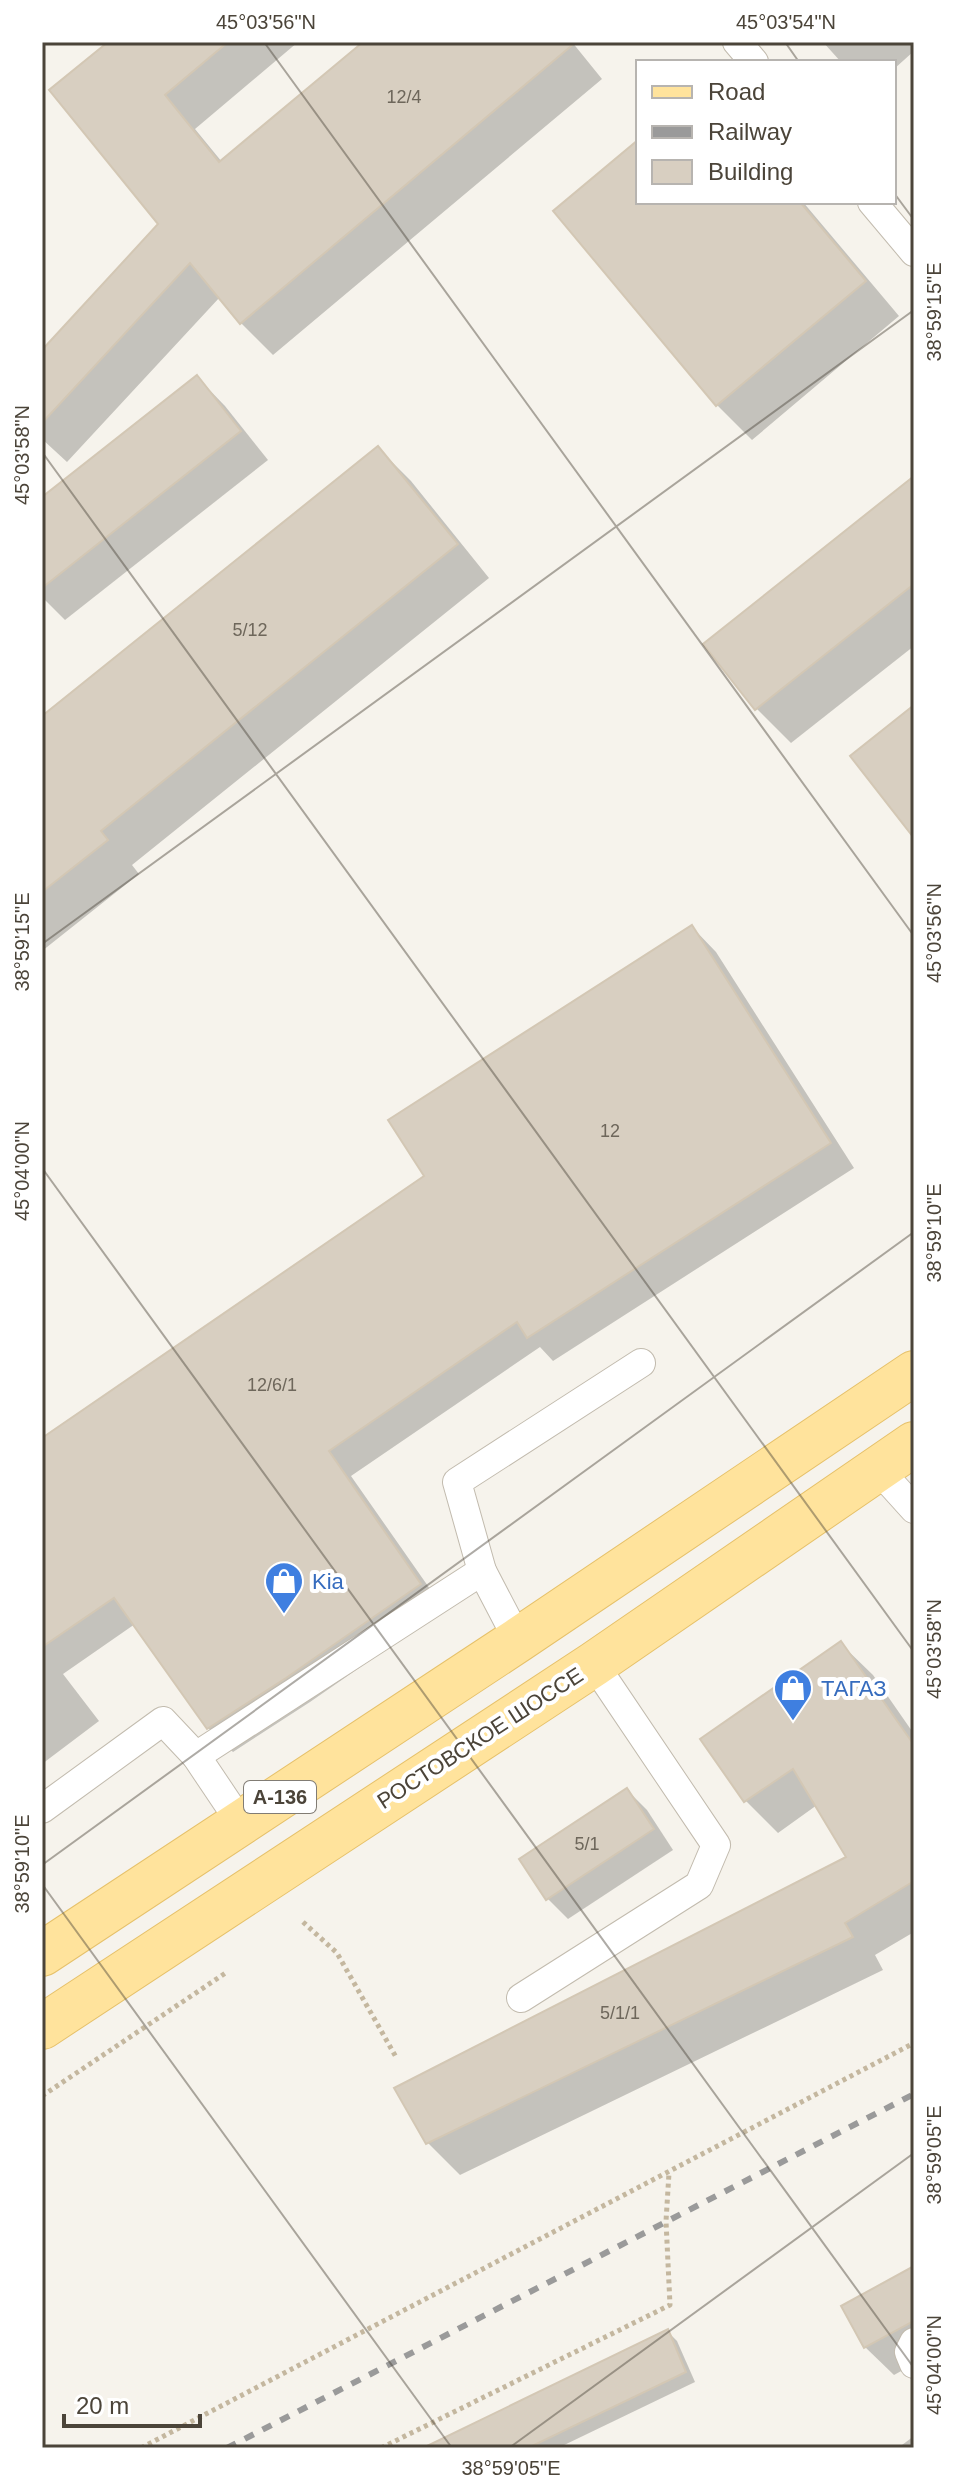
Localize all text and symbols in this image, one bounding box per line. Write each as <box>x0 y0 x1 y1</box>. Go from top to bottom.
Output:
text: 45°03'56"N <box>216 11 316 33</box>
text: 45°03'54"N <box>736 11 836 33</box>
legend <box>636 60 896 204</box>
text: Road <box>708 78 765 105</box>
house number: 12/4 <box>386 87 422 107</box>
text: Railway <box>708 118 792 145</box>
text: Building <box>708 158 793 185</box>
text: 38°59'15"E <box>923 263 945 362</box>
text: 45°03'58"N <box>11 405 33 505</box>
house number: 5/12 <box>232 620 268 640</box>
text: 45°03'56"N <box>923 883 945 983</box>
text: 38°59'15"E <box>11 893 33 992</box>
text: 45°04'00"N <box>11 1121 33 1221</box>
house number: 12 <box>600 1121 620 1141</box>
text: 38°59'10"E <box>923 1184 945 1283</box>
house number: 12/6/1 <box>247 1375 297 1395</box>
shop icon: Kia <box>263 1560 305 1615</box>
place label: Kia <box>312 1569 345 1594</box>
text: 45°03'58"N <box>923 1599 945 1699</box>
street label: РОСТОВСКОЕ ШОССЕ <box>373 1662 587 1814</box>
shop icon: ТАГАЗ <box>772 1667 814 1722</box>
place label: ТАГАЗ <box>821 1676 887 1701</box>
road number: А-136 <box>244 1781 316 1813</box>
text: 38°59'10"E <box>11 1815 33 1914</box>
house number: 5/1 <box>574 1834 600 1854</box>
house number: 5/1/1 <box>600 2003 640 2023</box>
text: 38°59'05"E <box>923 2106 945 2205</box>
text: 45°04'00"N <box>923 2315 945 2415</box>
scale bar <box>64 2378 200 2428</box>
text: 20 m <box>76 2392 129 2419</box>
text: 38°59'05"E <box>462 2457 561 2479</box>

